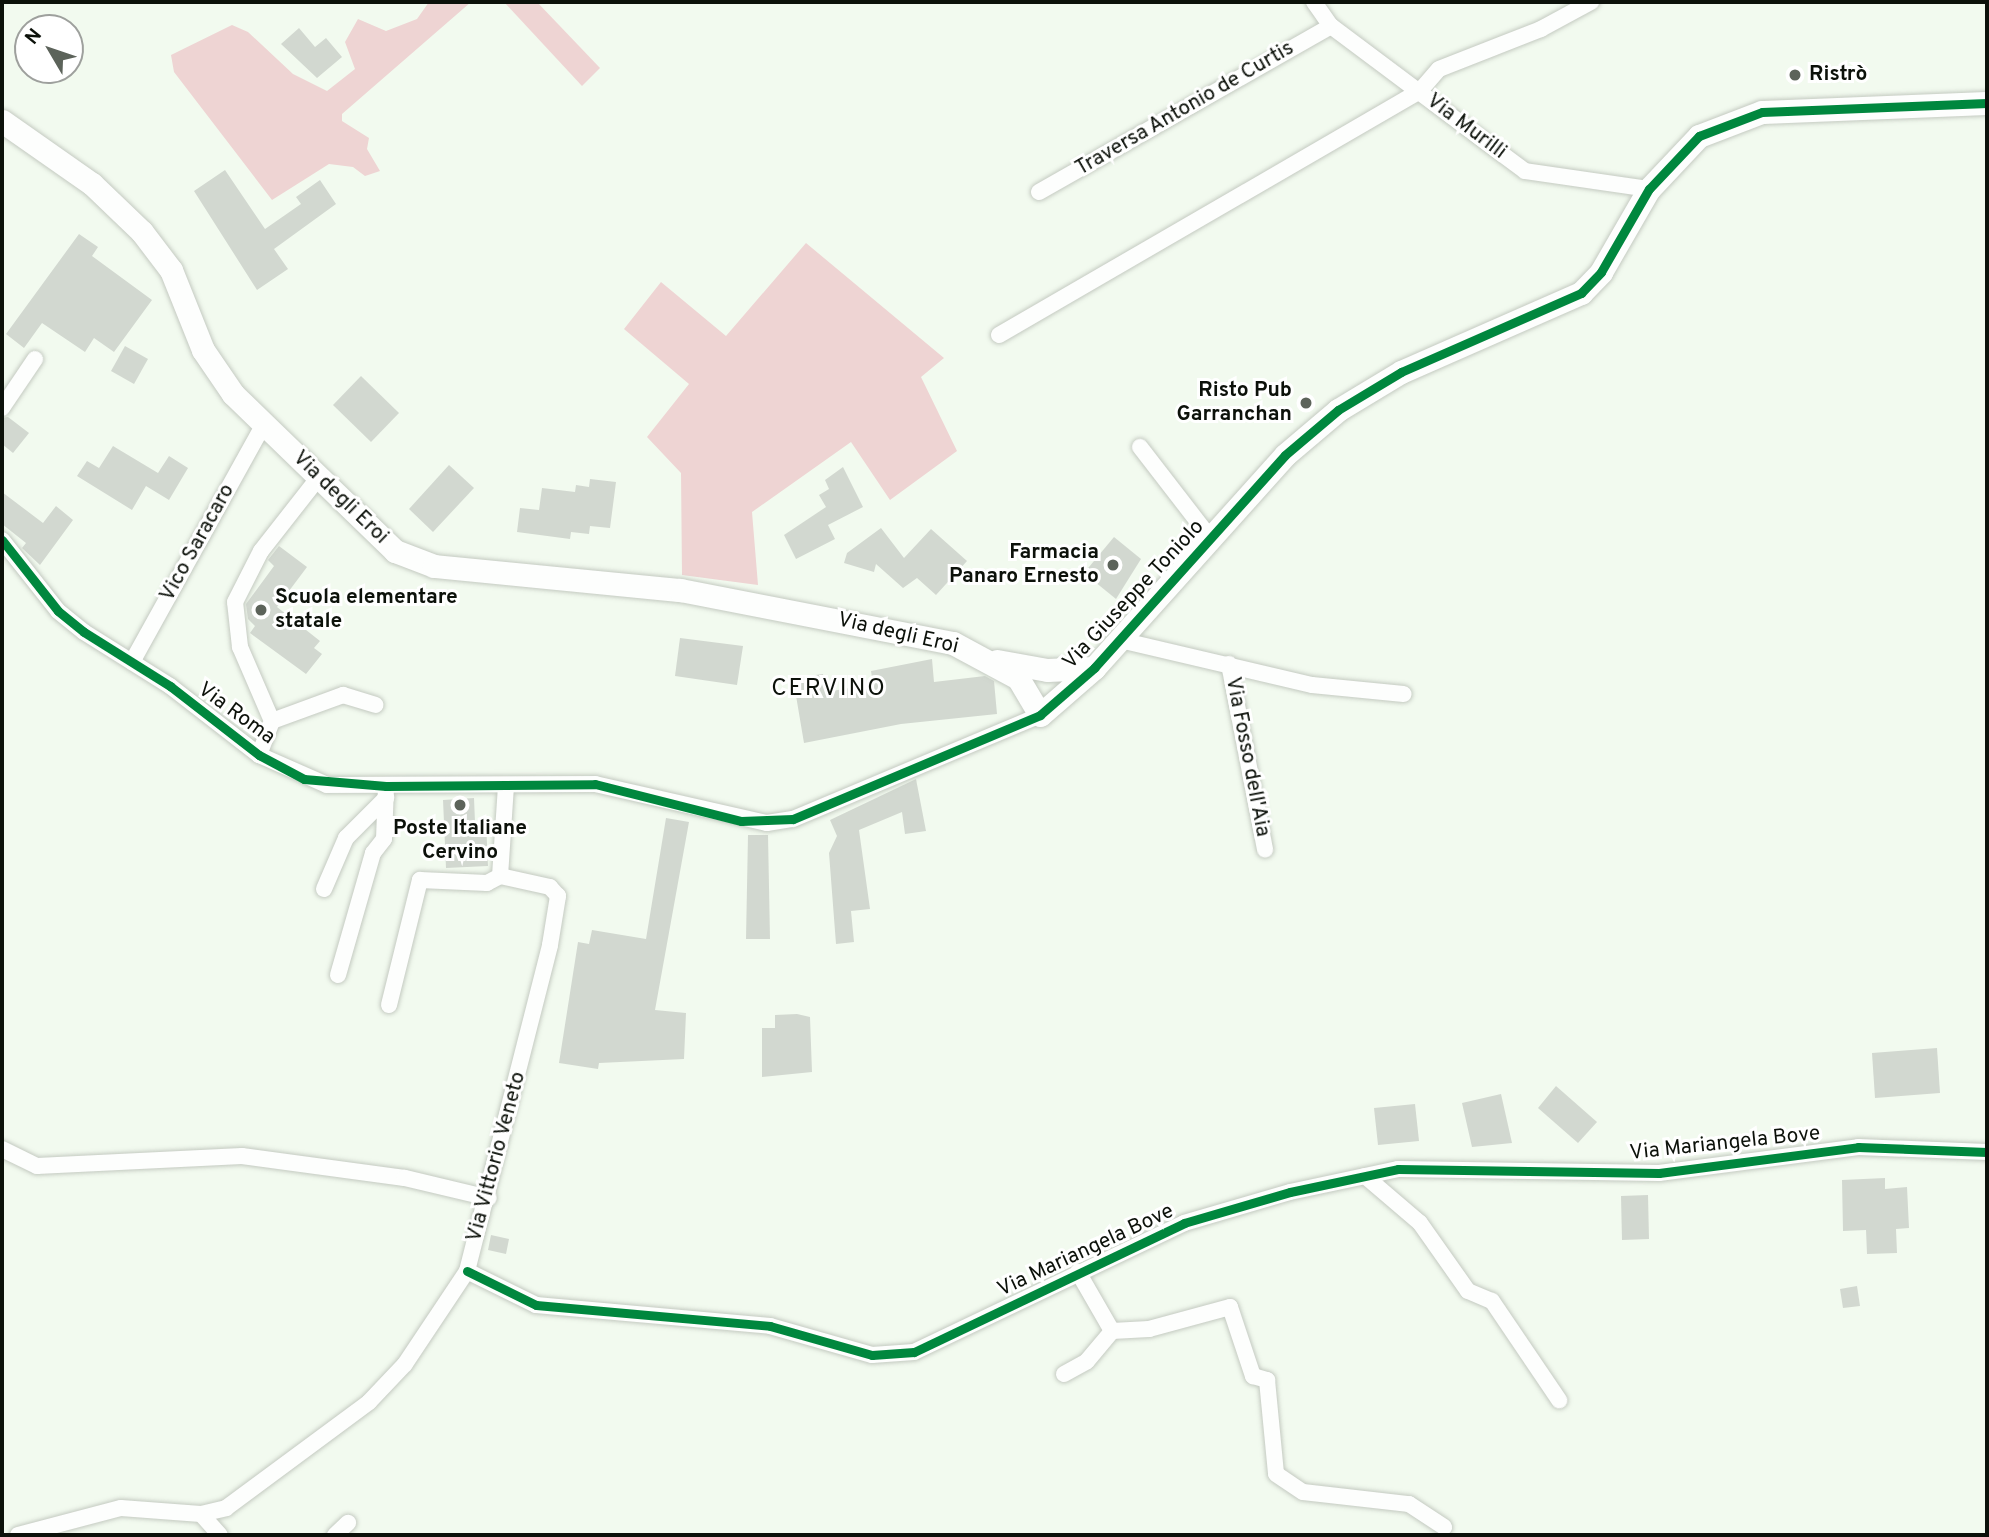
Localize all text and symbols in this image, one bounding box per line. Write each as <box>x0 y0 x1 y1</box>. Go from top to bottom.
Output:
north arrow <box>14 14 84 84</box>
text: N <box>21 24 48 50</box>
street label: Traversa Antonio de Curtis <box>1071 36 1299 182</box>
place label: Ristrò <box>1809 62 1867 88</box>
marker: Ristrò <box>1787 67 1803 83</box>
street label: Via Murilli <box>1421 89 1511 165</box>
place label: Risto Pub Garranchan <box>1176 378 1292 428</box>
marker: Risto Pub Garranchan <box>1298 395 1314 411</box>
street label: Via degli Eroi <box>287 446 393 550</box>
street label: Vico Saracaro <box>155 480 241 606</box>
street label: Via Giuseppe Toniolo <box>1058 515 1210 675</box>
place label: Farmacia Panaro Ernesto <box>949 540 1099 590</box>
marker: Farmacia Panaro Ernesto <box>1105 557 1121 573</box>
place label: Scuola elementare statale <box>275 585 458 635</box>
marker: Scuola elementare statale <box>253 602 269 618</box>
street label: Via degli Eroi <box>835 608 961 660</box>
street label: Via Fosso dell'Aia <box>1219 675 1275 839</box>
district label: CERVINO <box>772 676 886 704</box>
street label: Via Roma <box>193 678 279 750</box>
marker: Poste Italiane Cervino <box>452 797 468 813</box>
place label: Poste Italiane Cervino <box>393 816 527 866</box>
street label: Via Vittorio Veneto <box>462 1068 532 1246</box>
street label: Via Mariangela Bove <box>1628 1121 1822 1167</box>
street label: Via Mariangela Bove <box>994 1199 1178 1303</box>

